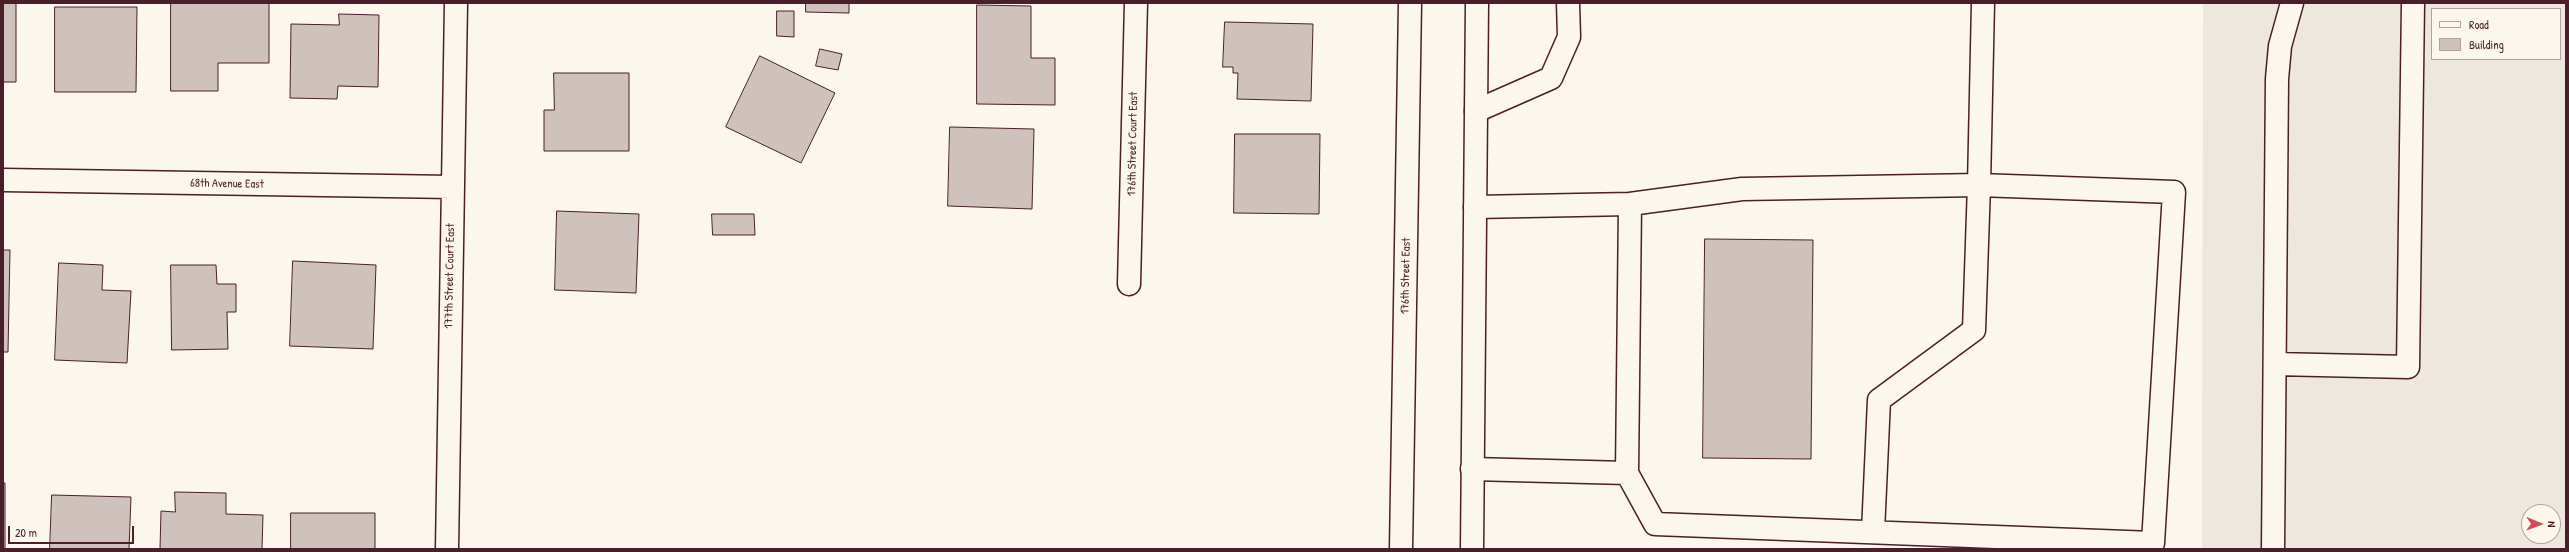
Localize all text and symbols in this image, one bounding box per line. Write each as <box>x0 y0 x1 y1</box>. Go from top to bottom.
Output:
legend <box>2431 8 2561 60</box>
text: Road <box>2469 16 2489 33</box>
text: Building <box>2469 36 2504 53</box>
street label: 176th Street Court East <box>1125 92 1141 196</box>
street label: 68th Avenue East <box>190 176 264 192</box>
street label: 177th Street Court East <box>442 223 458 329</box>
street label: 176th Street East <box>1398 238 1414 314</box>
north arrow <box>2521 504 2561 544</box>
scale bar <box>10 518 136 544</box>
text: N <box>2545 521 2559 527</box>
text: 20 m <box>15 524 37 541</box>

